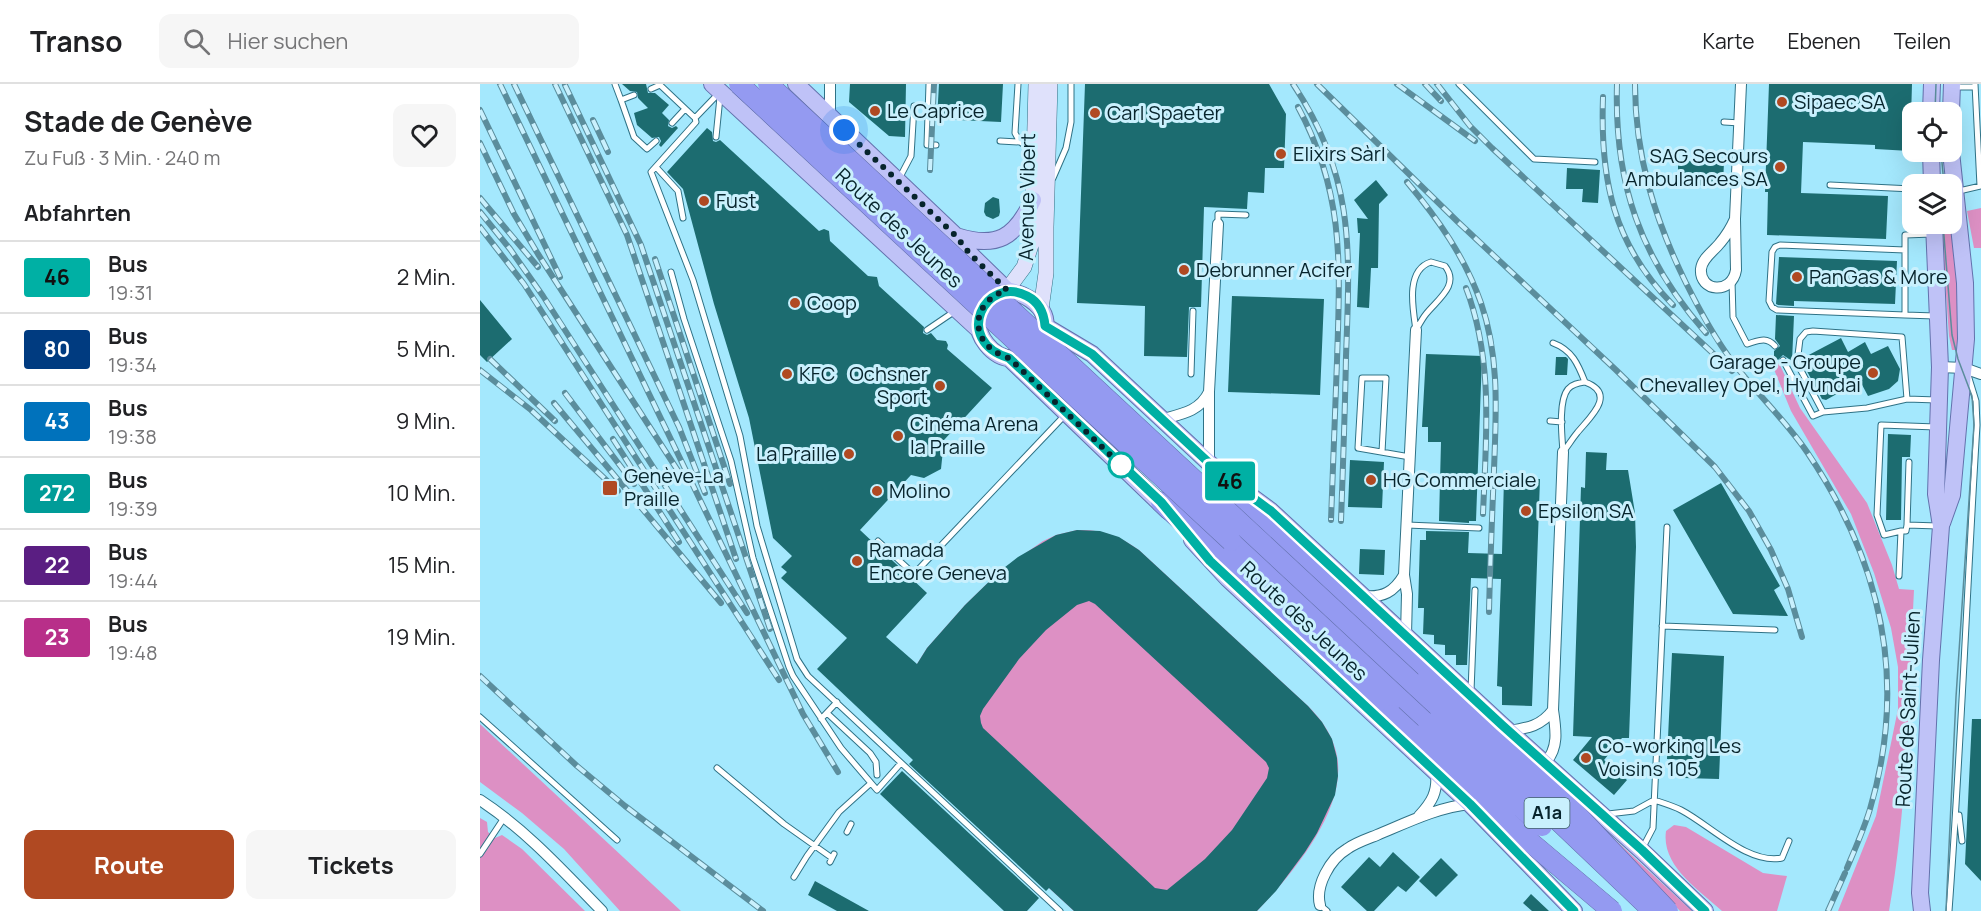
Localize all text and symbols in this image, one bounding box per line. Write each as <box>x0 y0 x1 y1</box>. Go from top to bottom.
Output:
search box <box>159 14 579 68</box>
text: Transo <box>30 22 123 60</box>
icon: search <box>180 25 213 58</box>
text: Hier suchen <box>228 26 348 56</box>
text: Karte <box>1702 27 1754 55</box>
text: Ebenen <box>1787 27 1861 55</box>
text: Teilen <box>1894 27 1951 55</box>
place label: Sipaec SA <box>1794 88 1886 115</box>
marker: Sipaec SA <box>1775 95 1789 109</box>
place label: Le Caprice <box>887 97 985 124</box>
place label: Carl Spaeter <box>1107 99 1222 126</box>
text: Stade de Genève <box>24 102 253 140</box>
map controls <box>1902 102 1962 234</box>
button: locate <box>1902 102 1962 162</box>
button: heart <box>393 104 456 167</box>
marker: Le Caprice <box>868 104 882 118</box>
marker: Carl Spaeter <box>1088 106 1102 120</box>
your location <box>829 115 859 145</box>
street label: Avenue Vibert <box>1012 133 1041 261</box>
place label: Elixirs Sàrl <box>1293 140 1386 167</box>
place label: SAG Secours Ambulances SA <box>1625 142 1768 192</box>
text: Zu Fuß · 3 Min. · 240 m <box>24 144 221 171</box>
marker: Elixirs Sàrl <box>1274 147 1288 161</box>
marker: SAG Secours Ambulances SA <box>1773 160 1787 174</box>
street label: Route des Jeunes <box>830 162 969 294</box>
button: layers <box>1902 174 1962 234</box>
place label: Fust <box>716 187 756 214</box>
marker: Fust <box>697 194 711 208</box>
text: Abfahrten <box>24 198 131 228</box>
text: Bus <box>108 249 148 279</box>
place label: Debrunner Acifer <box>1196 256 1352 283</box>
text: 2 Min. <box>397 262 456 292</box>
text: 46 <box>44 263 70 291</box>
marker: Debrunner Acifer <box>1177 263 1191 277</box>
place label: PanGas & More <box>1809 263 1948 290</box>
marker: PanGas & More <box>1790 270 1804 284</box>
text: 19:31 <box>108 279 153 306</box>
place label: Coop <box>807 289 857 316</box>
marker: Coop <box>788 296 802 310</box>
text: Bus <box>108 321 148 351</box>
text: 5 Min. <box>397 334 456 364</box>
text: 80 <box>44 335 70 363</box>
place label: Garage - Groupe Chevalley Opel, Hyundai <box>1640 348 1861 398</box>
text: 19:34 <box>108 351 157 378</box>
place label: KFC <box>799 360 835 387</box>
place label: Ochsner Sport <box>849 360 928 410</box>
marker: Garage - Groupe Chevalley Opel, Hyundai <box>1866 366 1880 380</box>
marker: KFC <box>780 367 794 381</box>
marker: Ochsner Sport <box>933 379 947 393</box>
text: Bus <box>108 393 148 423</box>
text: 9 Min. <box>396 406 456 436</box>
text: 43 <box>45 407 70 435</box>
place label: Cinéma Arena la Praille <box>910 410 1038 460</box>
text: 19:38 <box>108 423 157 450</box>
marker: Cinéma Arena la Praille <box>891 429 905 443</box>
place label: La Praille <box>756 440 837 467</box>
marker: La Praille <box>842 447 856 461</box>
unlabelled marker <box>1108 452 1134 478</box>
place label: Genève-La Praille <box>624 462 724 512</box>
line badge: 46 <box>1203 462 1257 500</box>
text: Bus <box>108 465 148 495</box>
place label: HG Commerciale <box>1383 466 1536 493</box>
text: 46 <box>1217 467 1243 495</box>
marker: HG Commerciale <box>1364 473 1378 487</box>
place label: Molino <box>889 477 951 504</box>
text: 10 Min. <box>387 478 456 508</box>
text: 272 <box>39 479 75 507</box>
marker: Genève-La Praille <box>601 479 619 497</box>
marker: Molino <box>870 484 884 498</box>
text: 19:39 <box>108 495 158 522</box>
place label: Epsilon SA <box>1538 497 1634 524</box>
marker: Epsilon SA <box>1519 504 1533 518</box>
place label: Ramada Encore Geneva <box>869 536 1007 586</box>
text: Bus <box>108 537 148 567</box>
text: 15 Min. <box>388 550 456 580</box>
text: 22 <box>44 551 70 579</box>
marker: Ramada Encore Geneva <box>850 554 864 568</box>
street label: Route des Jeunes <box>1235 555 1374 687</box>
text: 19:44 <box>108 567 158 594</box>
text: Bus <box>108 609 148 639</box>
street label: Route de Saint-Julien <box>1889 610 1926 808</box>
text: 19 Min. <box>387 622 456 652</box>
text: 23 <box>45 623 69 651</box>
text: 19:48 <box>108 639 158 666</box>
place label: Co-working Les Voisins 105 <box>1598 732 1741 782</box>
marker: Co-working Les Voisins 105 <box>1579 751 1593 765</box>
road number: A1a <box>1524 798 1570 828</box>
button: Route <box>24 830 234 899</box>
button: Tickets <box>246 830 456 899</box>

